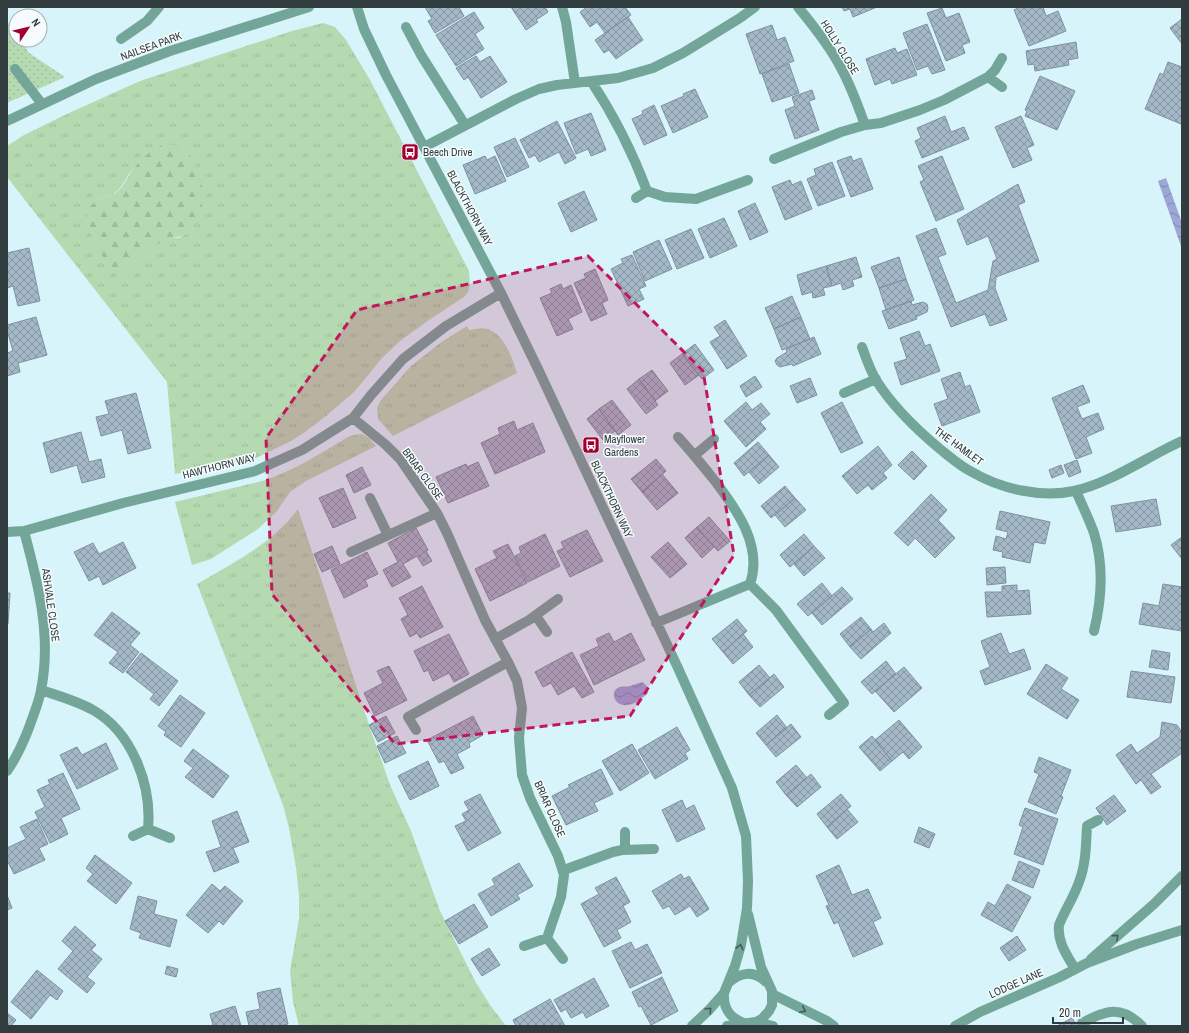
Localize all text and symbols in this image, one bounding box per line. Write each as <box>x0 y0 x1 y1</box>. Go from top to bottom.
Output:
north arrow <box>8 8 48 48</box>
text: N <box>29 16 44 29</box>
street label: HOLLY CLOSE <box>818 17 862 77</box>
street label: NAILSEA PARK <box>119 28 183 64</box>
bus stop icon: Beech Drive <box>400 142 420 162</box>
place label: Beech Drive <box>423 145 473 159</box>
street label: BLACKTHORN WAY <box>444 168 496 248</box>
street label: THE HAMLET <box>932 424 987 469</box>
place label: Mayflower Gardens <box>604 432 645 459</box>
bus stop icon: Mayflower Gardens <box>581 435 601 455</box>
street label: BRIAR CLOSE <box>400 445 446 503</box>
street label: HAWTHORN WAY <box>181 450 257 482</box>
street label: BLACKTHORN WAY <box>588 458 636 540</box>
street label: ASHVALE CLOSE <box>39 566 63 643</box>
street label: BRIAR CLOSE <box>531 778 569 840</box>
one-way arrow <box>1111 934 1119 942</box>
one-way arrow <box>735 944 744 951</box>
street label: LODGE LANE <box>987 965 1045 1001</box>
scale bar <box>1053 999 1123 1025</box>
one-way arrow <box>799 1005 807 1013</box>
text: 20 m <box>1059 1005 1081 1021</box>
one-way arrow <box>704 1007 712 1015</box>

